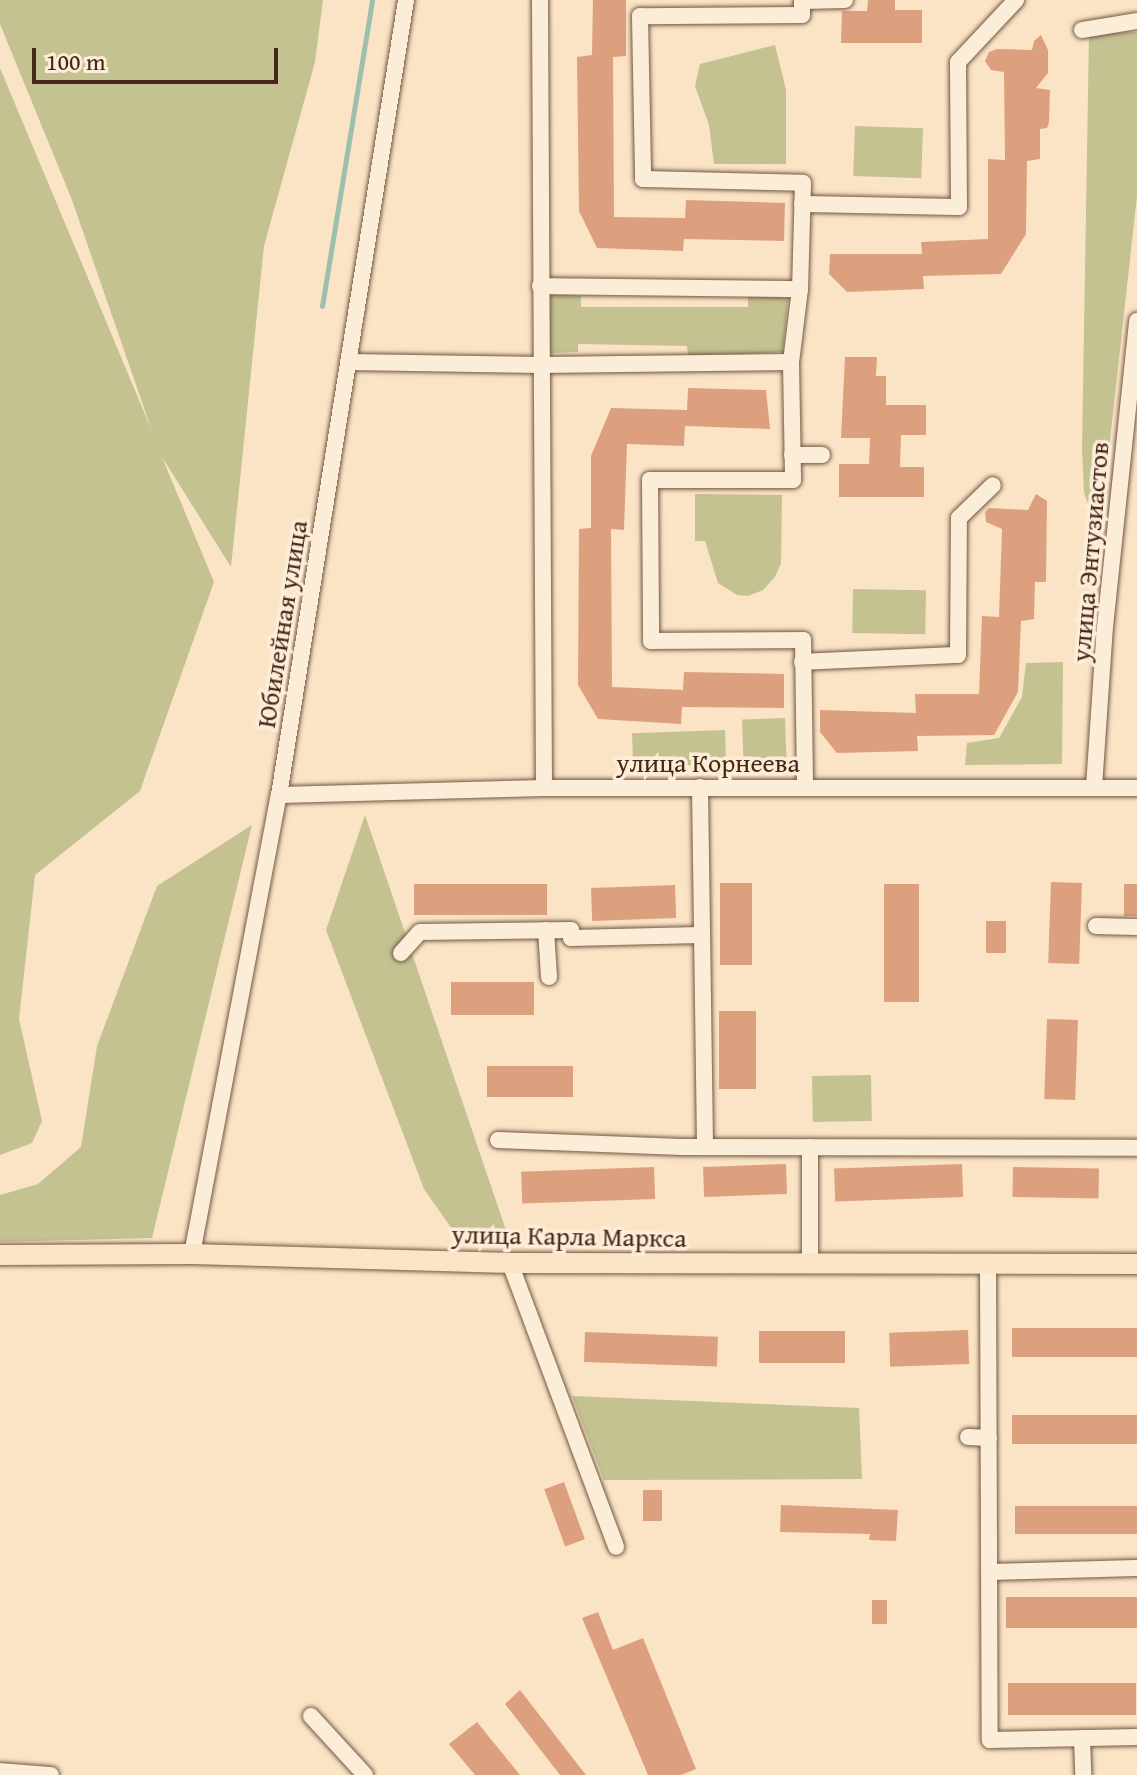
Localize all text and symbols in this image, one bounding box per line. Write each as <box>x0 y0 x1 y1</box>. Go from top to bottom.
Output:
scale bar <box>36 32 282 82</box>
text: 100 m <box>46 44 106 79</box>
street label: улица Энтузиастов <box>1065 441 1115 663</box>
street label: Юбилейная улица <box>250 518 314 730</box>
street label: улица Корнеева <box>616 747 800 779</box>
street label: улица Карла Маркса <box>451 1218 687 1254</box>

